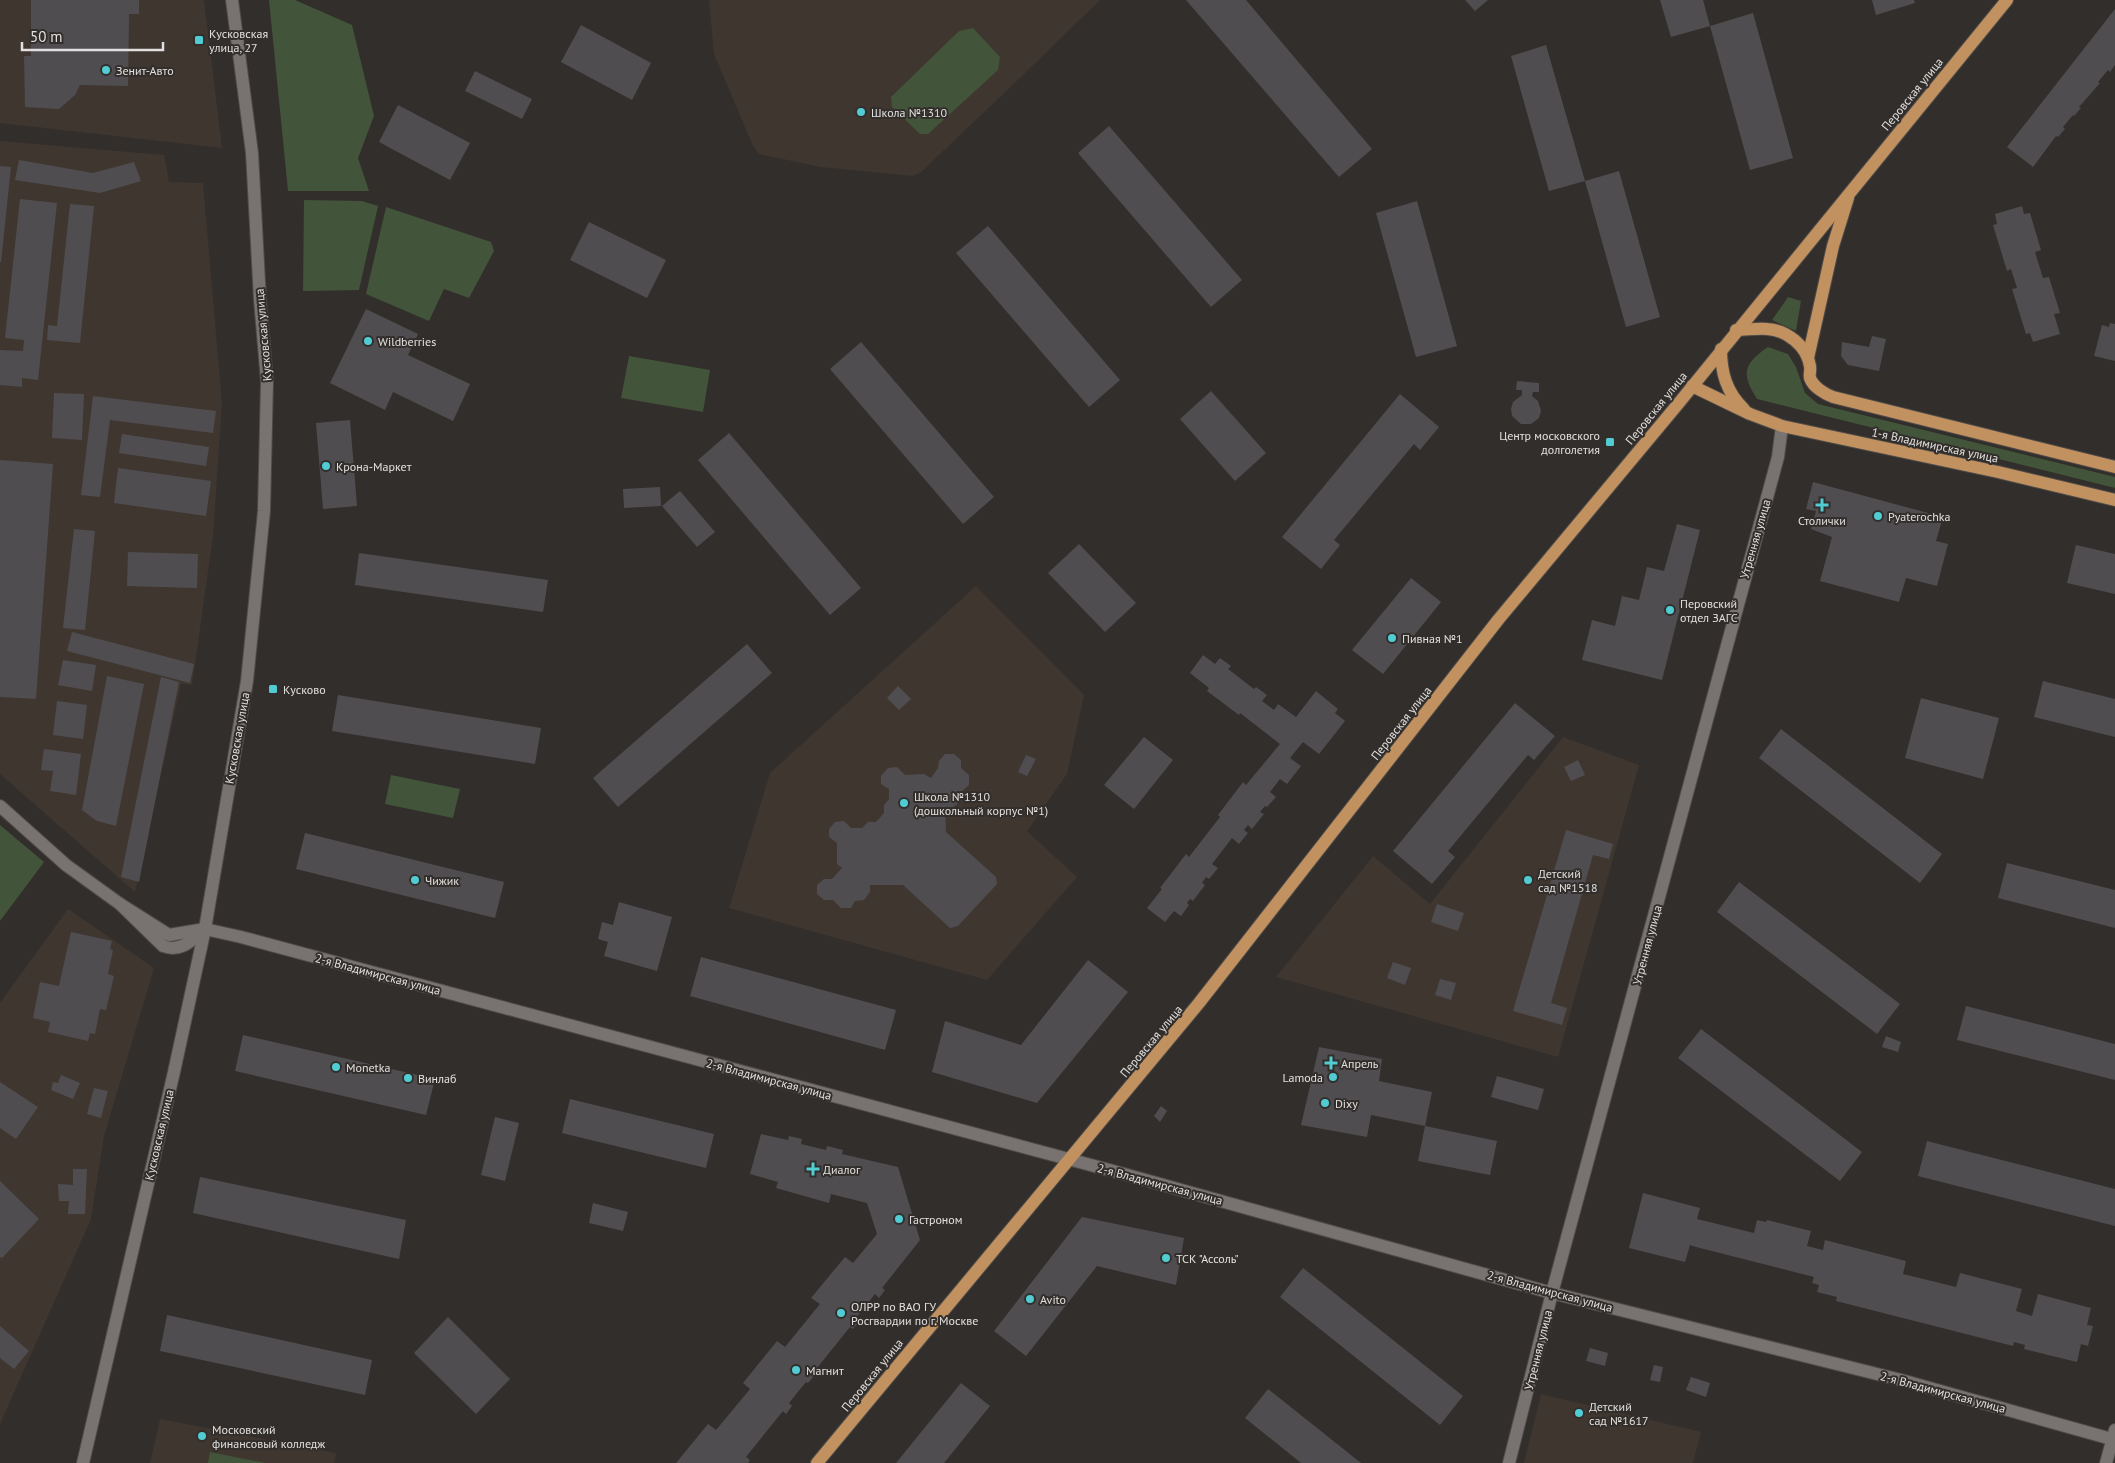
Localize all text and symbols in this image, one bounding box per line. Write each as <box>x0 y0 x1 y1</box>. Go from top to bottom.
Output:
scale bar <box>22 20 164 52</box>
place label: Кусковская улица, 27 <box>209 26 268 55</box>
text: 50 m <box>30 27 63 46</box>
marker: Кусковская улица, 27 <box>193 34 205 46</box>
street label: Перовская улица <box>1878 54 1946 133</box>
place label: Зенит-Авто <box>116 63 174 78</box>
marker: Зенит-Авто <box>100 64 112 76</box>
place label: Школа №1310 <box>871 105 948 120</box>
marker: Школа №1310 <box>855 106 867 118</box>
street label: Кусковская улица <box>251 288 275 382</box>
place label: Wildberries <box>378 334 436 349</box>
marker: Wildberries <box>362 335 374 347</box>
street label: Перовская улица <box>1622 368 1690 447</box>
street label: 1-я Владимирская улица <box>1870 424 2000 466</box>
place label: Центр московского долголетия <box>1499 428 1600 457</box>
marker: Центр московского долголетия <box>1604 436 1616 448</box>
place label: Крона-Маркет <box>336 459 412 474</box>
marker: Крона-Маркет <box>320 460 332 472</box>
street label: Утренняя улица <box>1737 498 1774 580</box>
marker: Столички <box>1816 499 1828 511</box>
place label: Pyaterochka <box>1888 509 1951 524</box>
marker: Pyaterochka <box>1872 510 1884 522</box>
place label: Столички <box>1798 513 1846 528</box>
place label: Перовский отдел ЗАГС <box>1680 596 1738 625</box>
marker: Перовский отдел ЗАГС <box>1664 604 1676 616</box>
place label: Пивная №1 <box>1402 631 1463 646</box>
marker: Пивная №1 <box>1386 632 1398 644</box>
place label: Кусково <box>283 682 326 697</box>
marker: Кусково <box>267 683 279 695</box>
street label: Перовская улица <box>1368 683 1434 763</box>
street label: Кусковская улица <box>222 691 252 785</box>
place label: Школа №1310 (дошкольный корпус №1) <box>914 789 1048 818</box>
marker: Школа №1310 (дошкольный корпус №1) <box>898 797 910 809</box>
place label: Детский сад №1518 <box>1538 866 1598 895</box>
place label: Чижик <box>425 873 459 888</box>
marker: Чижик <box>409 874 421 886</box>
marker: Детский сад №1518 <box>1522 874 1534 886</box>
street label: Утренняя улица <box>1629 903 1665 987</box>
street label: 2-я Владимирская улица <box>314 950 442 998</box>
street label: Перовская улица <box>1116 1002 1186 1080</box>
street label: 2-я Владимирская улица <box>705 1055 833 1103</box>
place label: Апрель <box>1341 1056 1379 1071</box>
marker: Апрель <box>1325 1057 1337 1069</box>
place label: Monetka <box>346 1060 390 1075</box>
marker: Monetka <box>330 1061 342 1073</box>
place label: Lamoda <box>1282 1070 1323 1085</box>
place label: Винлаб <box>418 1071 456 1086</box>
marker: Lamoda <box>1327 1071 1339 1083</box>
marker: Винлаб <box>402 1072 414 1084</box>
street label: Кусковская улица <box>141 1088 177 1182</box>
place label: Dixy <box>1335 1096 1358 1111</box>
marker: Dixy <box>1319 1097 1331 1109</box>
street label: 2-я Владимирская улица <box>1096 1160 1224 1208</box>
place label: Диалог <box>823 1162 861 1177</box>
marker: Диалог <box>807 1163 819 1175</box>
place label: Гастроном <box>909 1212 963 1227</box>
marker: Гастроном <box>893 1213 905 1225</box>
place label: ТСК "Ассоль" <box>1176 1251 1239 1266</box>
marker: ТСК "Ассоль" <box>1160 1252 1172 1264</box>
street label: 2-я Владимирская улица <box>1486 1267 1614 1315</box>
place label: Avito <box>1040 1292 1066 1307</box>
marker: Avito <box>1024 1293 1036 1305</box>
place label: ОЛРР по ВАО ГУ Росгвардии по г. Москве <box>851 1299 978 1328</box>
marker: ОЛРР по ВАО ГУ Росгвардии по г. Москве <box>835 1307 847 1319</box>
street label: Утренняя улица <box>1521 1308 1555 1392</box>
street label: Перовская улица <box>838 1335 906 1414</box>
place label: Магнит <box>806 1363 844 1378</box>
marker: Магнит <box>790 1364 802 1376</box>
street label: 2-я Владимирская улица <box>1879 1368 2007 1416</box>
place label: Детский сад №1617 <box>1589 1399 1649 1428</box>
marker: Детский сад №1617 <box>1573 1407 1585 1419</box>
place label: Московский финансовый колледж <box>212 1422 325 1451</box>
marker: Московский финансовый колледж <box>196 1430 208 1442</box>

